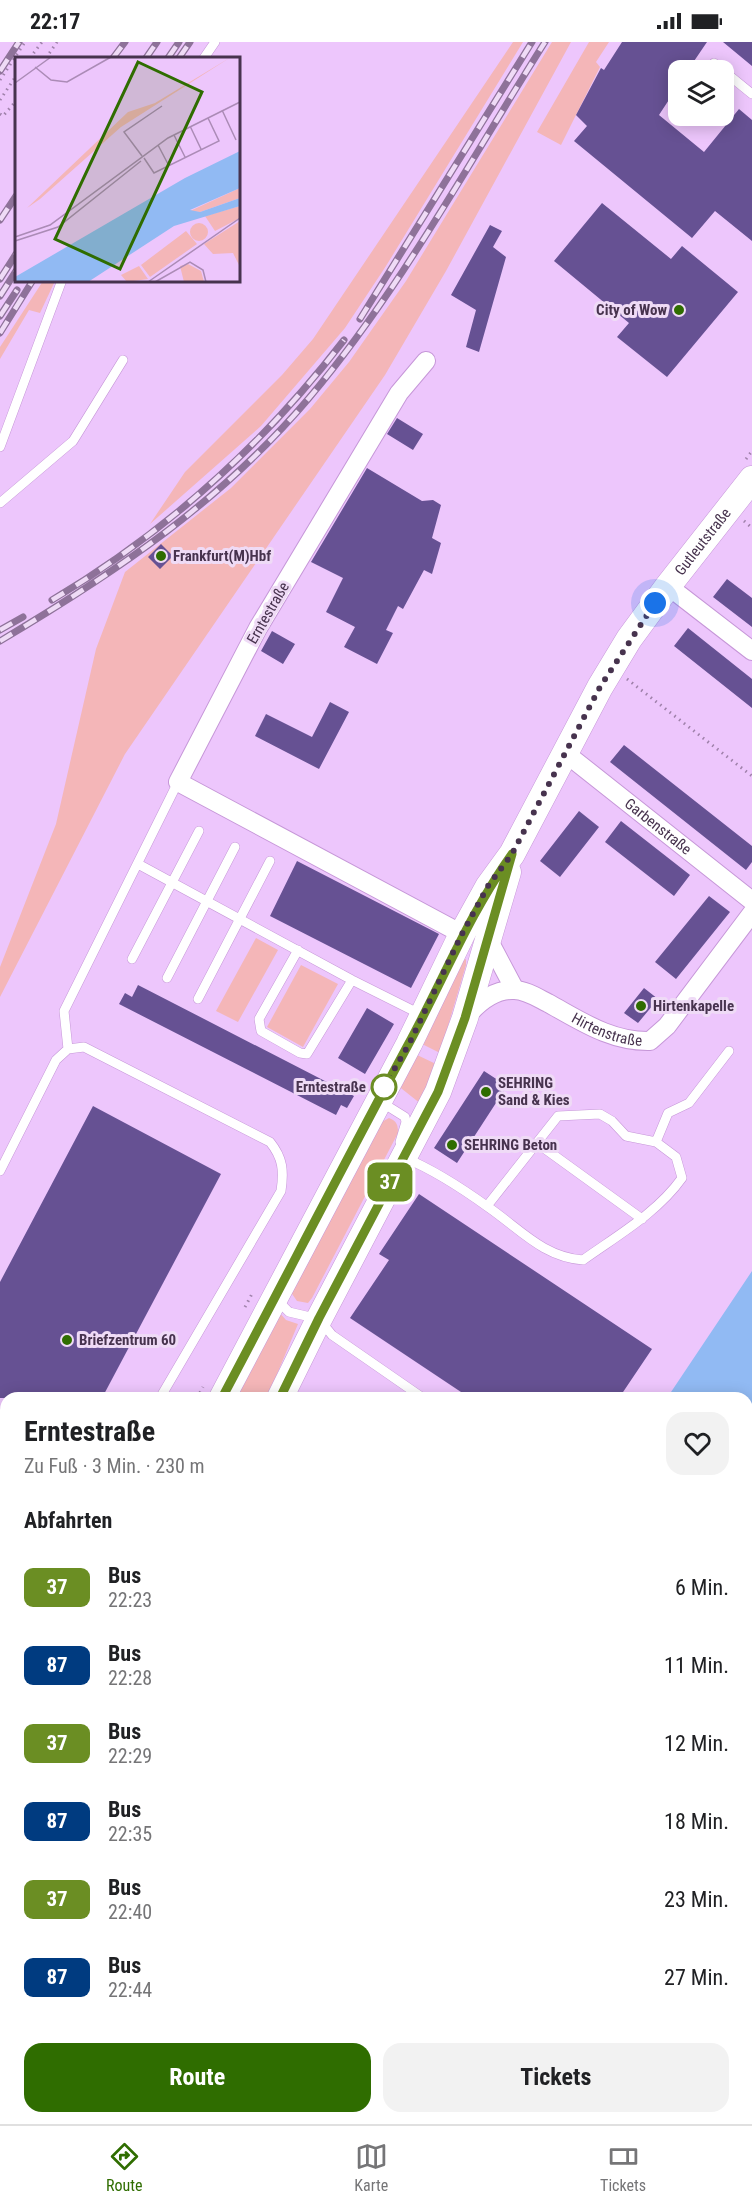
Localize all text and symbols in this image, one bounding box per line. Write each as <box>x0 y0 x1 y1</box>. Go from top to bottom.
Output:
text: 22:17 <box>30 9 81 34</box>
inset map <box>15 57 240 282</box>
map controls <box>668 60 734 126</box>
button: layers <box>668 60 734 126</box>
place label: City of Wow <box>596 301 667 319</box>
marker: City of Wow <box>672 303 686 317</box>
street label: Gutleutstraße <box>671 504 735 579</box>
place label: Frankfurt(M)Hbf <box>173 547 271 565</box>
marker: Frankfurt(M)Hbf <box>154 549 168 563</box>
street label: Erntestraße <box>243 579 293 647</box>
your location <box>640 588 670 618</box>
street label: Garbenstraße <box>621 795 695 858</box>
place label: Hirtenkapelle <box>653 997 734 1015</box>
marker: Hirtenkapelle <box>634 999 648 1013</box>
street label: Hirtenstraße <box>569 1009 643 1050</box>
marker: Erntestraße <box>371 1074 397 1100</box>
place label: SEHRING Sand & Kies <box>498 1074 570 1109</box>
place label: Erntestraße <box>296 1078 366 1096</box>
marker: SEHRING Sand & Kies <box>479 1085 493 1099</box>
place label: SEHRING Beton <box>464 1136 557 1154</box>
marker: SEHRING Beton <box>445 1138 459 1152</box>
line badge: 37 <box>363 1162 417 1202</box>
text: 37 <box>379 1170 401 1194</box>
place label: Briefzentrum 60 <box>79 1331 176 1349</box>
marker: Briefzentrum 60 <box>60 1333 74 1347</box>
button: heart <box>666 1412 729 1475</box>
text: Erntestraße <box>24 1415 155 1448</box>
text: Zu Fuß · 3 Min. · 230 m <box>24 1454 205 1478</box>
text: Abfahrten <box>24 1508 112 1533</box>
text: Bus <box>108 1563 141 1588</box>
text: 37 <box>46 1575 68 1599</box>
text: 6 Min. <box>675 1575 729 1600</box>
text: 22:23 <box>108 1588 152 1612</box>
text: Bus <box>108 1641 141 1666</box>
text: 87 <box>46 1653 68 1677</box>
text: 11 Min. <box>664 1653 729 1678</box>
text: 22:28 <box>108 1666 152 1690</box>
text: Bus <box>108 1719 141 1744</box>
text: 37 <box>46 1731 68 1755</box>
text: 12 Min. <box>664 1731 729 1756</box>
text: 22:29 <box>108 1744 152 1768</box>
text: Bus <box>108 1797 141 1822</box>
text: 87 <box>46 1809 68 1833</box>
text: 18 Min. <box>664 1809 729 1834</box>
text: 22:35 <box>108 1822 152 1846</box>
text: Bus <box>108 1875 141 1900</box>
text: 37 <box>46 1887 68 1911</box>
text: 23 Min. <box>664 1887 729 1912</box>
text: 22:40 <box>108 1900 152 1924</box>
text: Bus <box>108 1953 141 1978</box>
text: 87 <box>46 1965 68 1989</box>
text: 27 Min. <box>664 1965 729 1990</box>
text: 22:44 <box>108 1978 152 2002</box>
button: Route <box>24 2043 371 2112</box>
button: Tickets <box>383 2043 729 2112</box>
tab: Route <box>106 2140 142 2195</box>
tab: Karte <box>354 2140 388 2195</box>
tab: Tickets <box>600 2140 646 2195</box>

